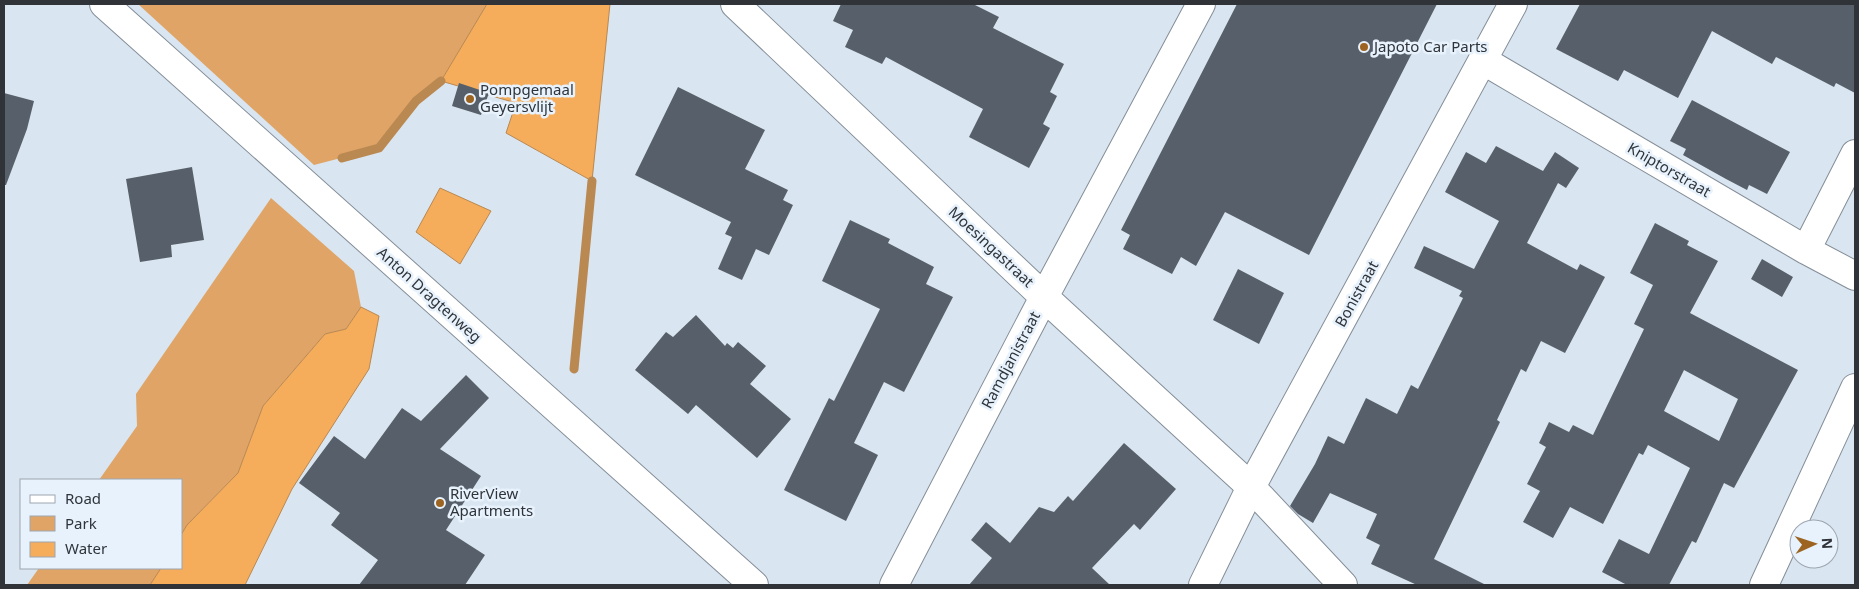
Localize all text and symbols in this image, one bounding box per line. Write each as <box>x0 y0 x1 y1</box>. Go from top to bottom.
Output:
place label: Japoto Car Parts <box>1372 36 1487 56</box>
marker: Japoto Car Parts <box>1358 41 1370 53</box>
place label: Pompgemaal Geyersvlijt <box>480 79 574 116</box>
marker: Pompgemaal Geyersvlijt <box>464 93 476 105</box>
street label: Kniptorstraat <box>1624 137 1715 201</box>
street label: Moesingastraat <box>945 201 1039 291</box>
street label: Anton Dragtenweg <box>373 242 486 346</box>
street label: Bonistraat <box>1330 256 1383 330</box>
street label: Ramdjanistraat <box>976 307 1044 412</box>
legend <box>20 479 182 569</box>
place label: RiverView Apartments <box>450 483 533 520</box>
text: Road <box>65 488 101 508</box>
marker: RiverView Apartments <box>434 497 446 509</box>
text: Park <box>65 513 97 533</box>
north arrow <box>1789 519 1839 569</box>
text: N <box>1818 537 1837 549</box>
text: Water <box>65 538 107 558</box>

